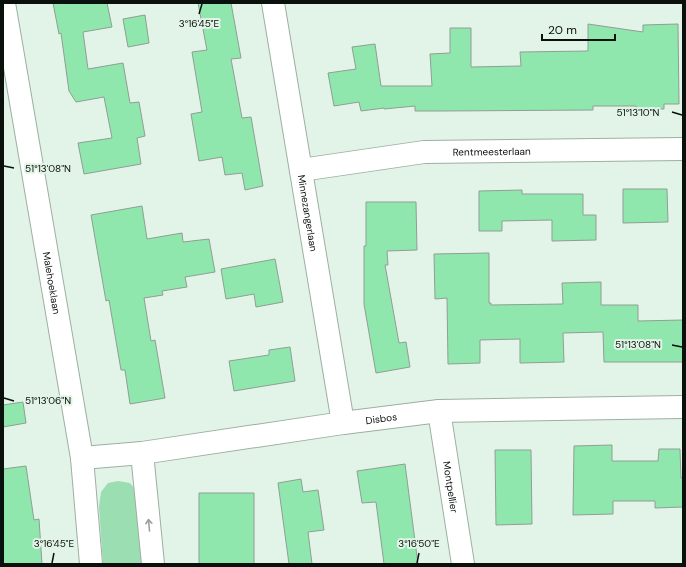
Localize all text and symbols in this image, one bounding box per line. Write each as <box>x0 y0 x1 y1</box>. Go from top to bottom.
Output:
scale bar <box>542 16 615 42</box>
text: 3°16'45"E <box>179 17 220 30</box>
text: 20 m <box>548 22 577 38</box>
text: 51°13'10"N <box>616 106 660 119</box>
street label: Rentmeesterlaan <box>453 144 531 158</box>
text: 51°13'08"N <box>25 162 71 175</box>
street label: Minnezangerlaan <box>295 174 321 253</box>
street label: Malehoeklaan <box>40 251 64 315</box>
text: 51°13'08"N <box>615 338 661 351</box>
text: 51°13'06"N <box>25 394 71 407</box>
street label: Disbos <box>365 410 398 427</box>
street label: Montpellier <box>440 460 461 514</box>
one-way arrow <box>145 519 153 532</box>
text: 3°16'45"E <box>34 537 75 550</box>
text: 3°16'50"E <box>398 537 440 550</box>

